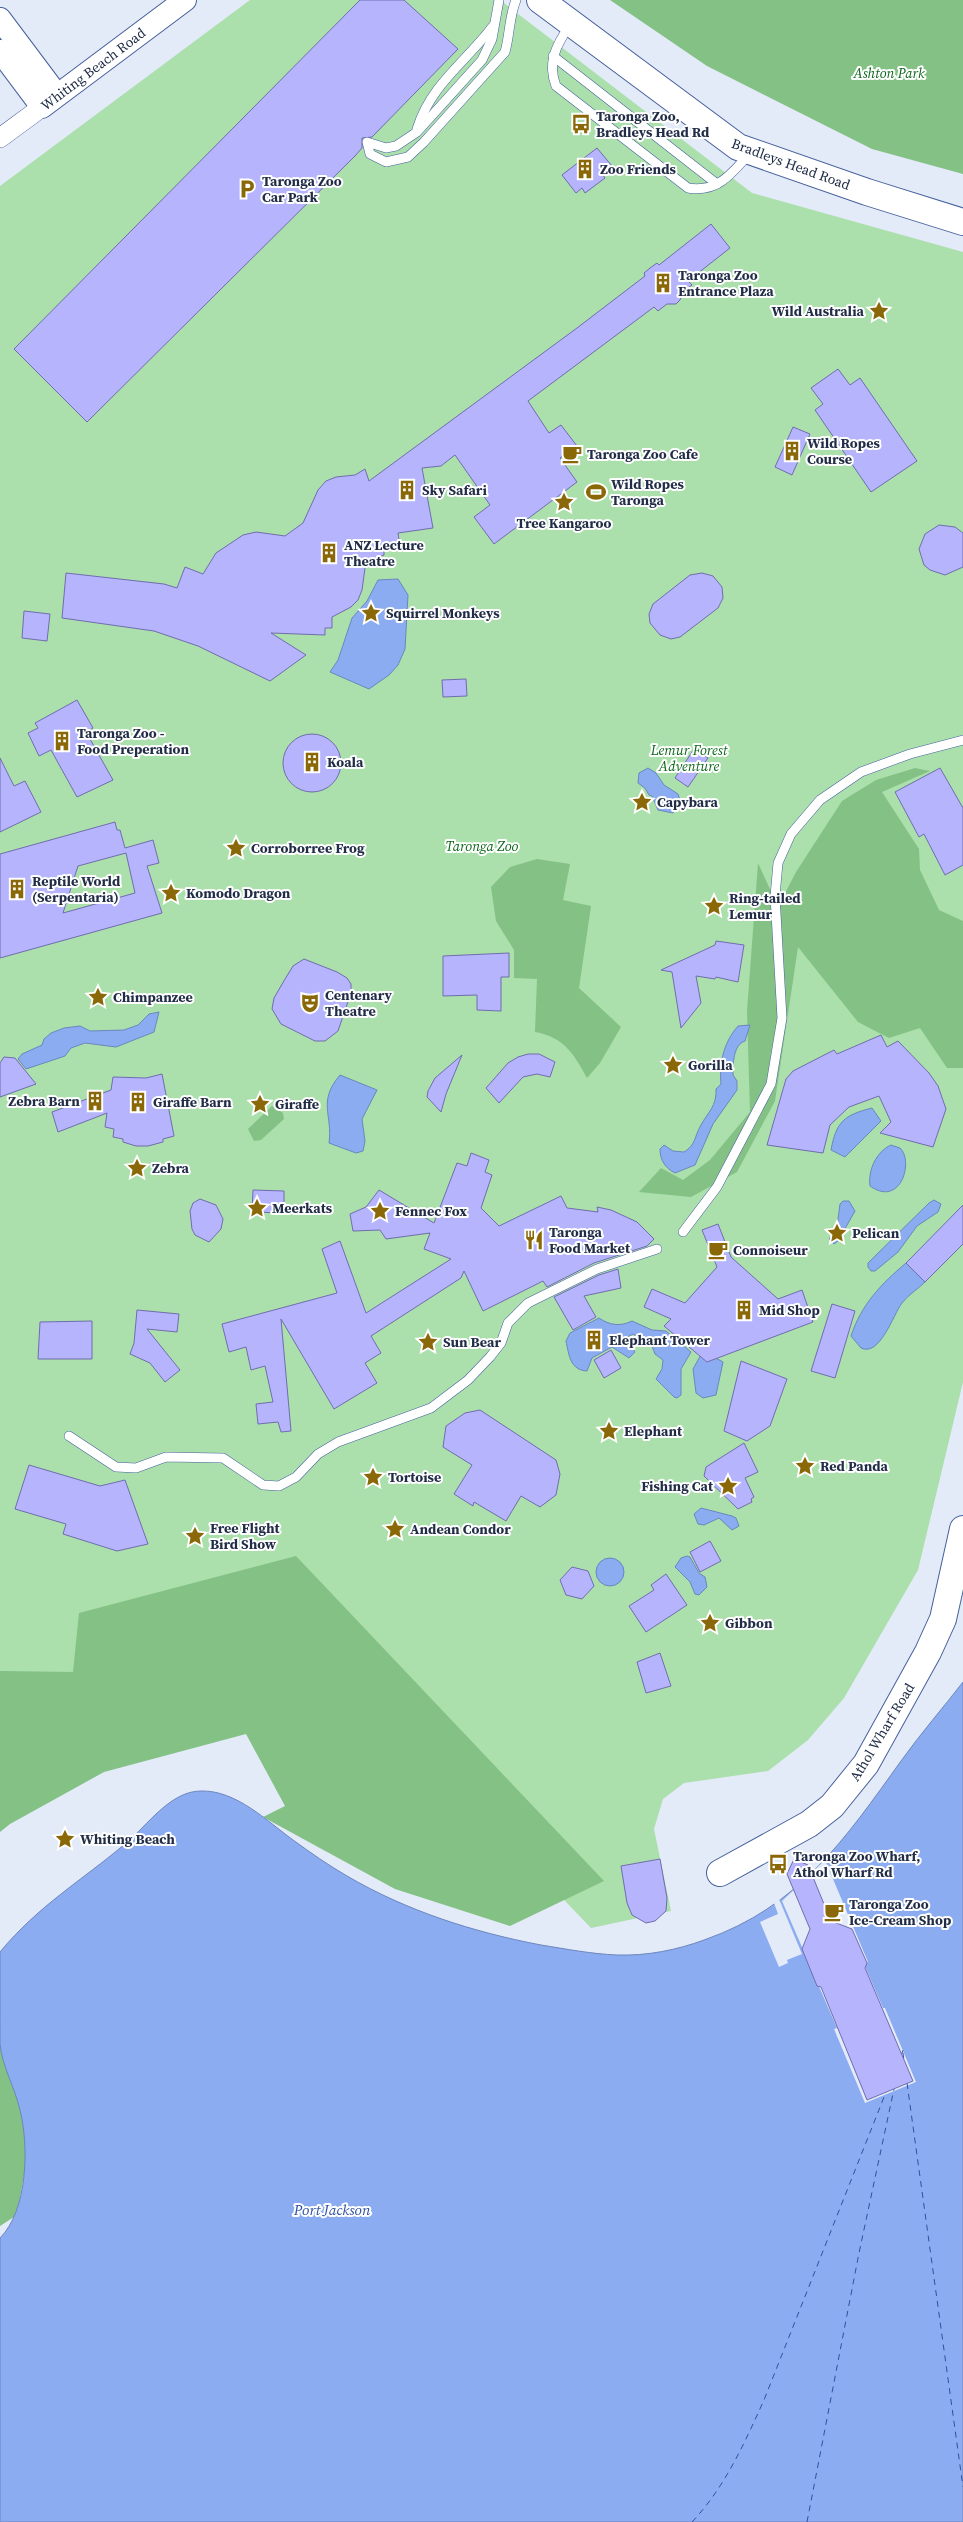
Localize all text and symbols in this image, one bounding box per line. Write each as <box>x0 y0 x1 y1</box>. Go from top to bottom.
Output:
street label: Whiting Beach Road <box>36 23 150 115</box>
park label: Ashton Park <box>852 63 925 83</box>
place label: Taronga Zoo, Bradleys Head Rd <box>596 106 710 142</box>
bus stop icon: Taronga Zoo, Bradleys Head Rd <box>570 113 592 135</box>
street label: Bradleys Head Road <box>729 133 853 195</box>
building icon: Zoo Friends <box>574 158 596 180</box>
place label: Zoo Friends <box>600 159 677 179</box>
place label: Taronga Zoo Car Park <box>262 171 342 207</box>
parking icon: Taronga Zoo Car Park <box>236 178 258 200</box>
place label: Taronga Zoo Entrance Plaza <box>678 265 774 301</box>
building icon: Taronga Zoo Entrance Plaza <box>652 272 674 294</box>
place icon: Wild Australia <box>868 300 890 322</box>
place label: Wild Australia <box>772 301 865 321</box>
place label: Wild Ropes Course <box>807 433 881 469</box>
building icon: Wild Ropes Course <box>781 440 803 462</box>
cafe icon: Taronga Zoo Cafe <box>561 443 583 465</box>
place label: Taronga Zoo Cafe <box>587 444 698 464</box>
place label: Wild Ropes Taronga <box>611 474 685 510</box>
building icon: Sky Safari <box>396 479 418 501</box>
place label: Sky Safari <box>422 480 487 500</box>
sports icon: Wild Ropes Taronga <box>585 481 607 503</box>
place icon: Tree Kangaroo <box>553 491 575 513</box>
place label: Tree Kangaroo <box>517 513 612 533</box>
place label: ANZ Lecture Theatre <box>344 535 424 571</box>
building icon: ANZ Lecture Theatre <box>318 542 340 564</box>
place icon: Squirrel Monkeys <box>360 602 382 624</box>
place label: Squirrel Monkeys <box>386 603 500 623</box>
place label: Taronga Zoo - Food Preperation <box>77 723 190 759</box>
building icon: Taronga Zoo - Food Preperation <box>51 730 73 752</box>
park label: Lemur Forest Adventure <box>650 740 729 776</box>
building icon: Koala <box>301 751 323 773</box>
place label: Koala <box>327 752 364 772</box>
place icon: Capybara <box>631 791 653 813</box>
place label: Capybara <box>657 792 718 812</box>
park label: Taronga Zoo <box>446 836 519 856</box>
place icon: Corroborree Frog <box>225 837 247 859</box>
place label: Corroborree Frog <box>251 838 365 858</box>
place label: Reptile World (Serpentaria) <box>32 871 121 907</box>
building icon: Reptile World (Serpentaria) <box>6 878 28 900</box>
place icon: Komodo Dragon <box>160 882 182 904</box>
place label: Komodo Dragon <box>186 883 291 903</box>
place label: Ring-tailed Lemur <box>729 888 801 924</box>
place icon: Ring-tailed Lemur <box>703 895 725 917</box>
place label: Centenary Theatre <box>325 985 392 1021</box>
place icon: Chimpanzee <box>87 986 109 1008</box>
place label: Chimpanzee <box>113 987 193 1007</box>
theatre icon: Centenary Theatre <box>299 992 321 1014</box>
place icon: Gorilla <box>662 1054 684 1076</box>
place label: Gorilla <box>688 1055 733 1075</box>
building icon: Zebra Barn <box>84 1090 106 1112</box>
place label: Zebra Barn <box>8 1091 80 1111</box>
building icon: Giraffe Barn <box>127 1091 149 1113</box>
place label: Giraffe Barn <box>153 1092 232 1112</box>
place icon: Giraffe <box>249 1093 271 1115</box>
place label: Giraffe <box>275 1094 319 1114</box>
place icon: Zebra <box>126 1157 148 1179</box>
place label: Zebra <box>152 1158 190 1178</box>
place icon: Meerkats <box>246 1197 268 1219</box>
place label: Meerkats <box>272 1198 333 1218</box>
place icon: Fennec Fox <box>369 1200 391 1222</box>
place label: Fennec Fox <box>395 1201 467 1221</box>
place label: Taronga Food Market <box>549 1222 631 1258</box>
place icon: Pelican <box>826 1222 848 1244</box>
place label: Pelican <box>852 1223 900 1243</box>
restaurant icon: Taronga Food Market <box>523 1229 545 1251</box>
cafe icon: Connoiseur <box>707 1239 729 1261</box>
place label: Connoiseur <box>733 1240 808 1260</box>
building icon: Mid Shop <box>733 1299 755 1321</box>
place label: Mid Shop <box>759 1300 820 1320</box>
building icon: Elephant Tower <box>583 1329 605 1351</box>
place label: Elephant Tower <box>609 1330 711 1350</box>
place icon: Sun Bear <box>417 1331 439 1353</box>
place label: Sun Bear <box>443 1332 501 1352</box>
place icon: Elephant <box>598 1420 620 1442</box>
place label: Elephant <box>624 1421 683 1441</box>
place icon: Red Panda <box>794 1455 816 1477</box>
place label: Red Panda <box>820 1456 889 1476</box>
place icon: Tortoise <box>362 1466 384 1488</box>
place label: Tortoise <box>388 1467 441 1487</box>
place icon: Fishing Cat <box>717 1475 739 1497</box>
place label: Fishing Cat <box>641 1476 714 1496</box>
place label: Free Flight Bird Show <box>210 1518 281 1554</box>
place icon: Andean Condor <box>384 1518 406 1540</box>
place label: Andean Condor <box>410 1519 511 1539</box>
place icon: Free Flight Bird Show <box>184 1525 206 1547</box>
place icon: Gibbon <box>699 1612 721 1634</box>
place label: Gibbon <box>725 1613 773 1633</box>
street label: Athol Wharf Road <box>845 1679 919 1785</box>
place icon: Whiting Beach <box>54 1828 76 1850</box>
place label: Whiting Beach <box>80 1829 175 1849</box>
place label: Taronga Zoo Wharf, Athol Wharf Rd <box>793 1846 921 1882</box>
bus stop icon: Taronga Zoo Wharf, Athol Wharf Rd <box>767 1853 789 1875</box>
place label: Taronga Zoo Ice-Cream Shop <box>849 1894 952 1930</box>
cafe icon: Taronga Zoo Ice-Cream Shop <box>823 1901 845 1923</box>
water label: Port Jackson <box>293 2199 371 2220</box>

